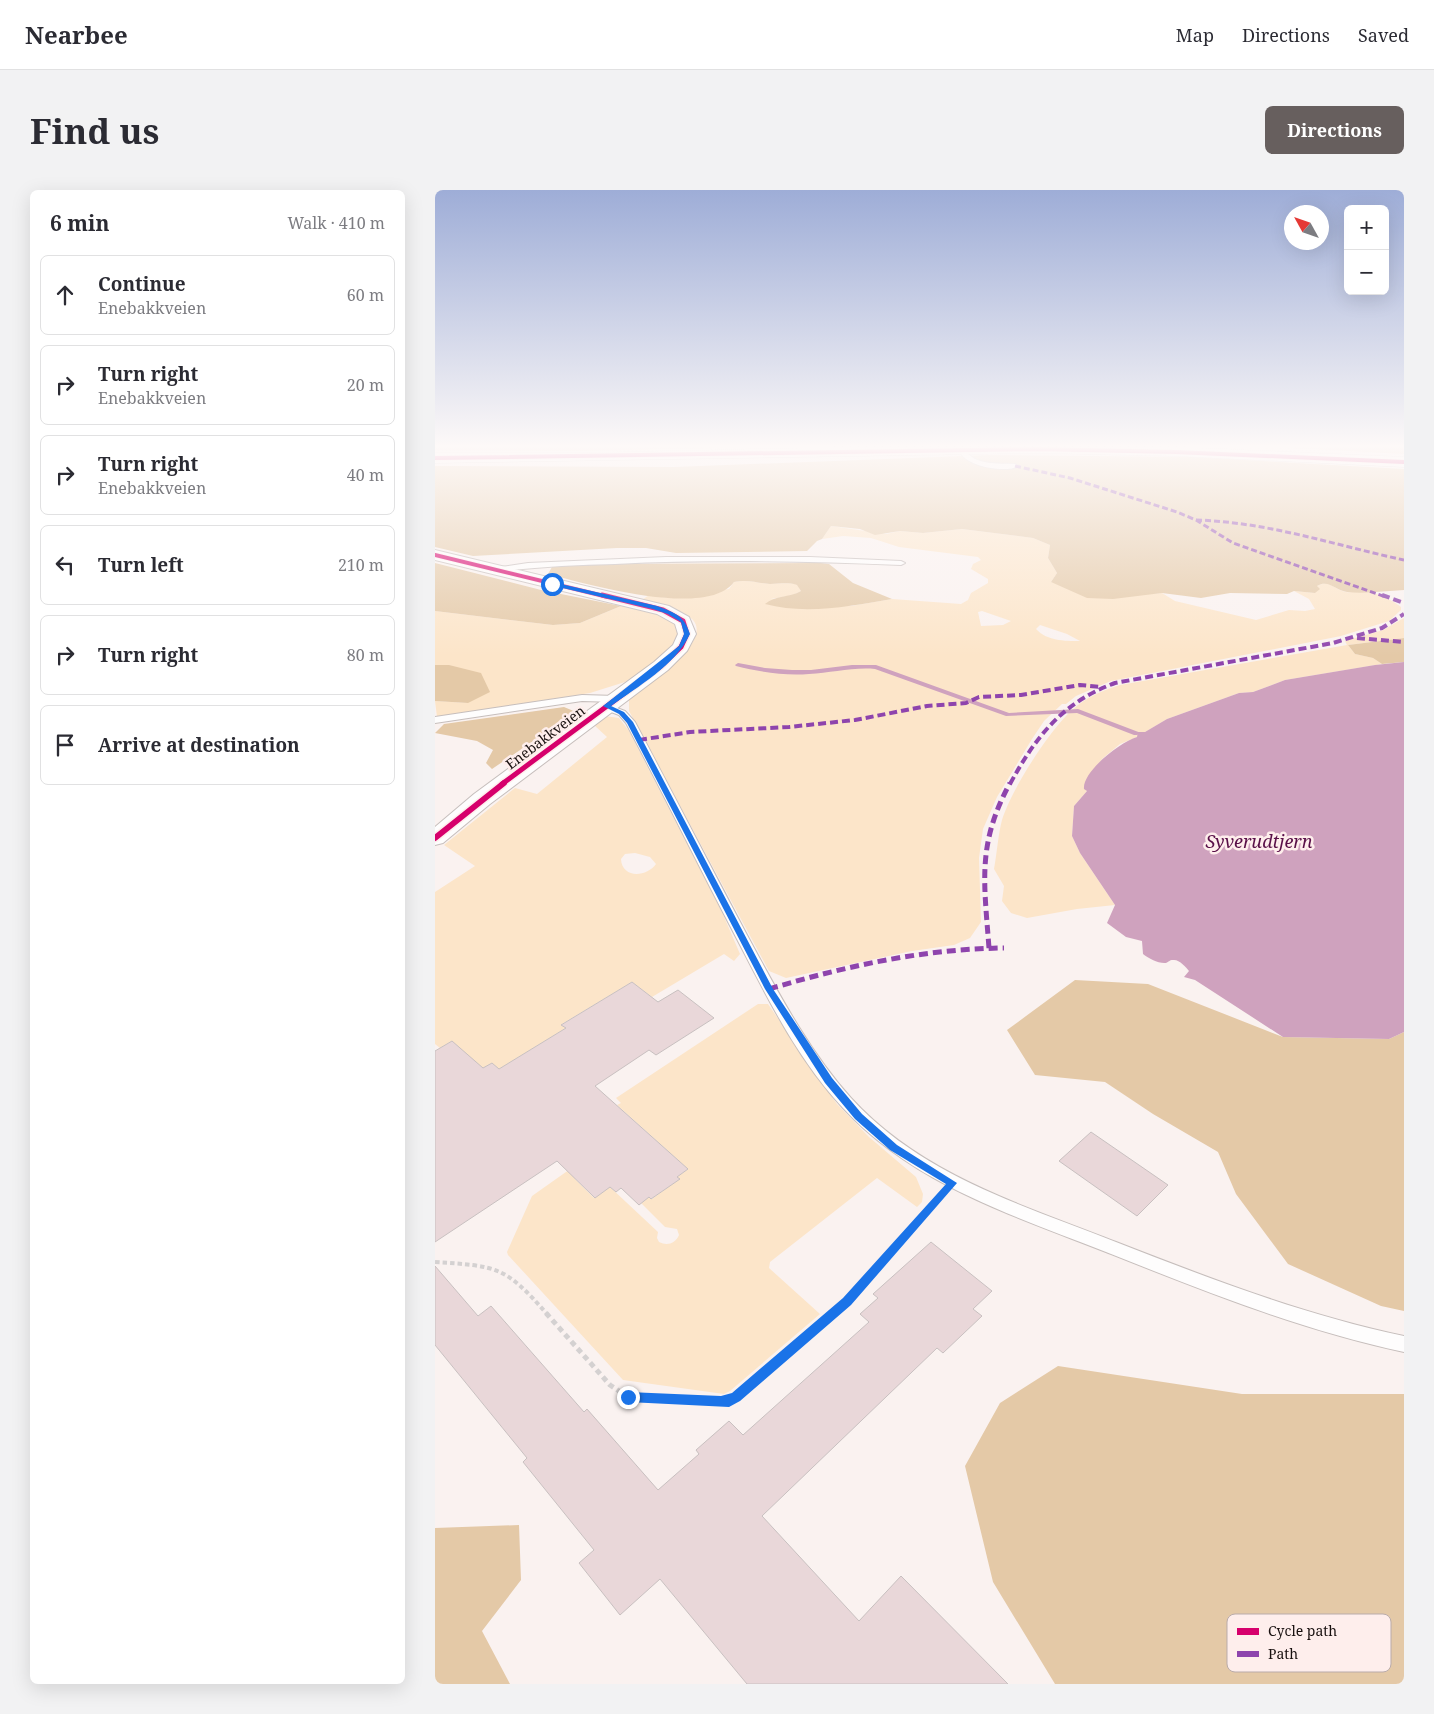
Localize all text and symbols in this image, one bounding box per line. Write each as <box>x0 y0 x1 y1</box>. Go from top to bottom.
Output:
text: Nearbee <box>25 18 128 51</box>
text: Map <box>1176 23 1214 47</box>
text: Directions <box>1242 23 1330 47</box>
text: Saved <box>1358 23 1409 47</box>
button: Directions <box>1265 106 1404 154</box>
text: Find us <box>30 107 159 154</box>
north arrow <box>1284 205 1329 250</box>
map controls <box>1344 205 1389 295</box>
button: + <box>1344 205 1389 250</box>
text: 6 min <box>50 209 109 237</box>
text: Walk · 410 m <box>288 212 385 234</box>
button: − <box>1344 250 1389 295</box>
text: Continue <box>98 271 186 297</box>
icon: ahead <box>51 281 79 309</box>
text: 60 m <box>347 284 384 306</box>
text: Enebakkveien <box>98 297 206 319</box>
text: Turn right <box>98 361 198 387</box>
icon: right <box>51 371 79 399</box>
text: 20 m <box>347 374 384 396</box>
text: Enebakkveien <box>98 387 206 409</box>
text: Turn right <box>98 451 198 477</box>
icon: right <box>51 461 79 489</box>
text: 40 m <box>347 464 384 486</box>
text: Enebakkveien <box>98 477 206 499</box>
icon: left <box>51 551 79 579</box>
text: Turn left <box>98 552 184 578</box>
text: 210 m <box>338 554 384 576</box>
route start <box>541 573 564 596</box>
icon: right <box>51 641 79 669</box>
text: Turn right <box>98 642 198 668</box>
text: 80 m <box>347 644 384 666</box>
street label: Enebakkveien <box>501 701 589 773</box>
icon: arrive <box>51 731 79 759</box>
text: Arrive at destination <box>98 732 300 758</box>
water label: Syverudtjern <box>1205 829 1313 853</box>
route end <box>617 1386 640 1409</box>
legend <box>1227 1614 1391 1672</box>
text: Cycle path <box>1268 1621 1337 1640</box>
text: Path <box>1268 1644 1298 1663</box>

